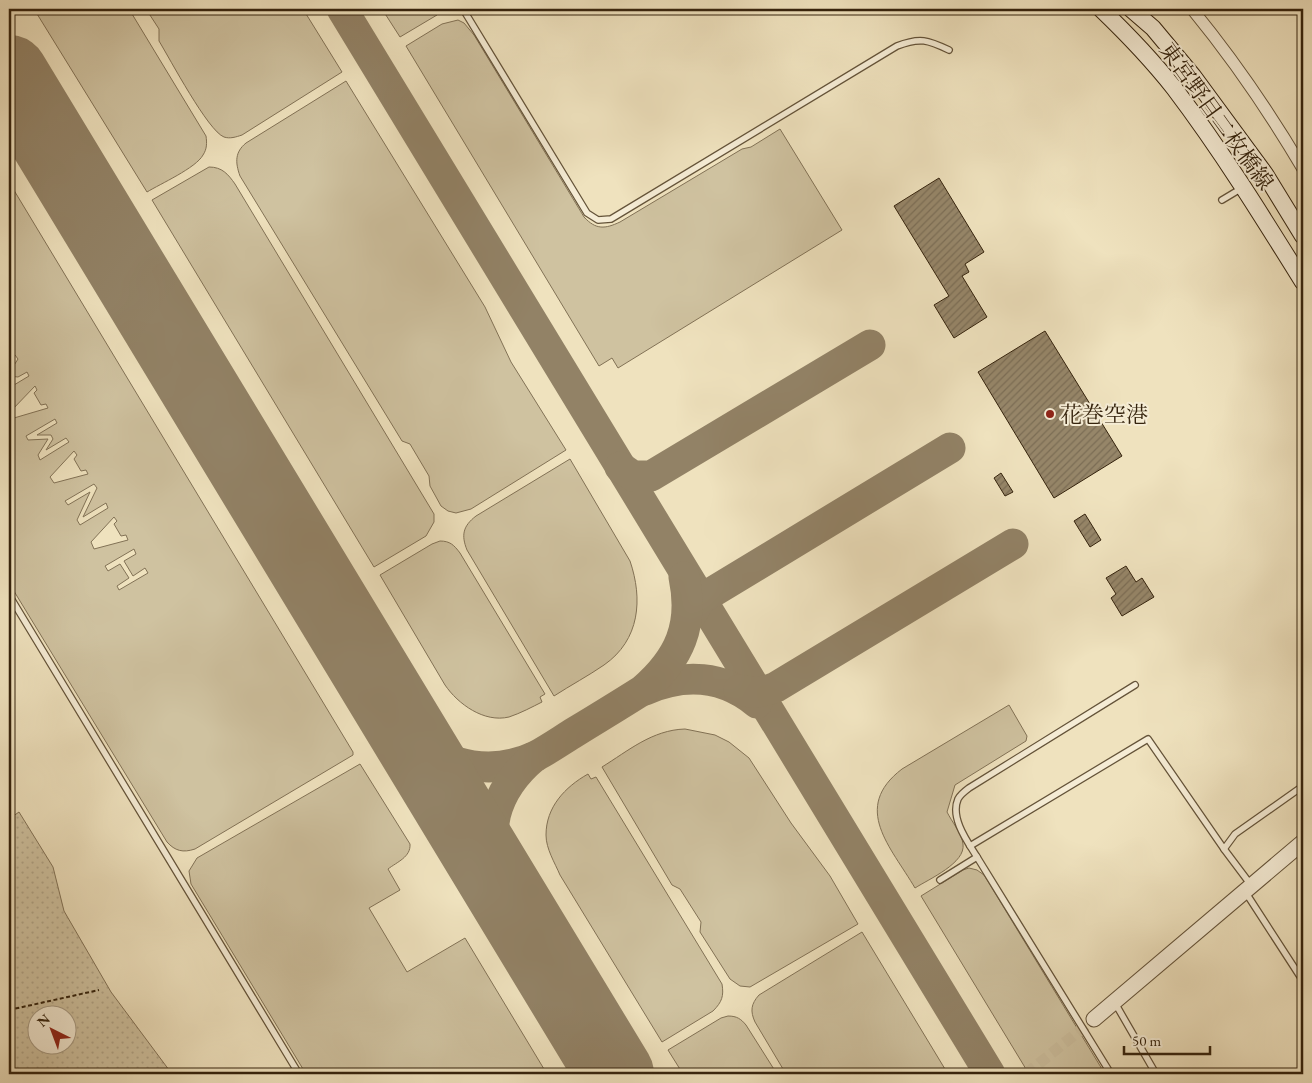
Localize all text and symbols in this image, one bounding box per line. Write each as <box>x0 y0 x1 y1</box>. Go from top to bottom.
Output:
street label: 東宮野目二枚橋線 <box>1153 37 1280 196</box>
place label: 花巻空港 <box>1060 400 1148 429</box>
marker: 花巻空港 <box>1044 408 1056 420</box>
north arrow <box>28 1006 78 1056</box>
text: N <box>33 1009 54 1031</box>
scale bar <box>1124 1023 1211 1055</box>
text: 50 m <box>1132 1031 1161 1050</box>

